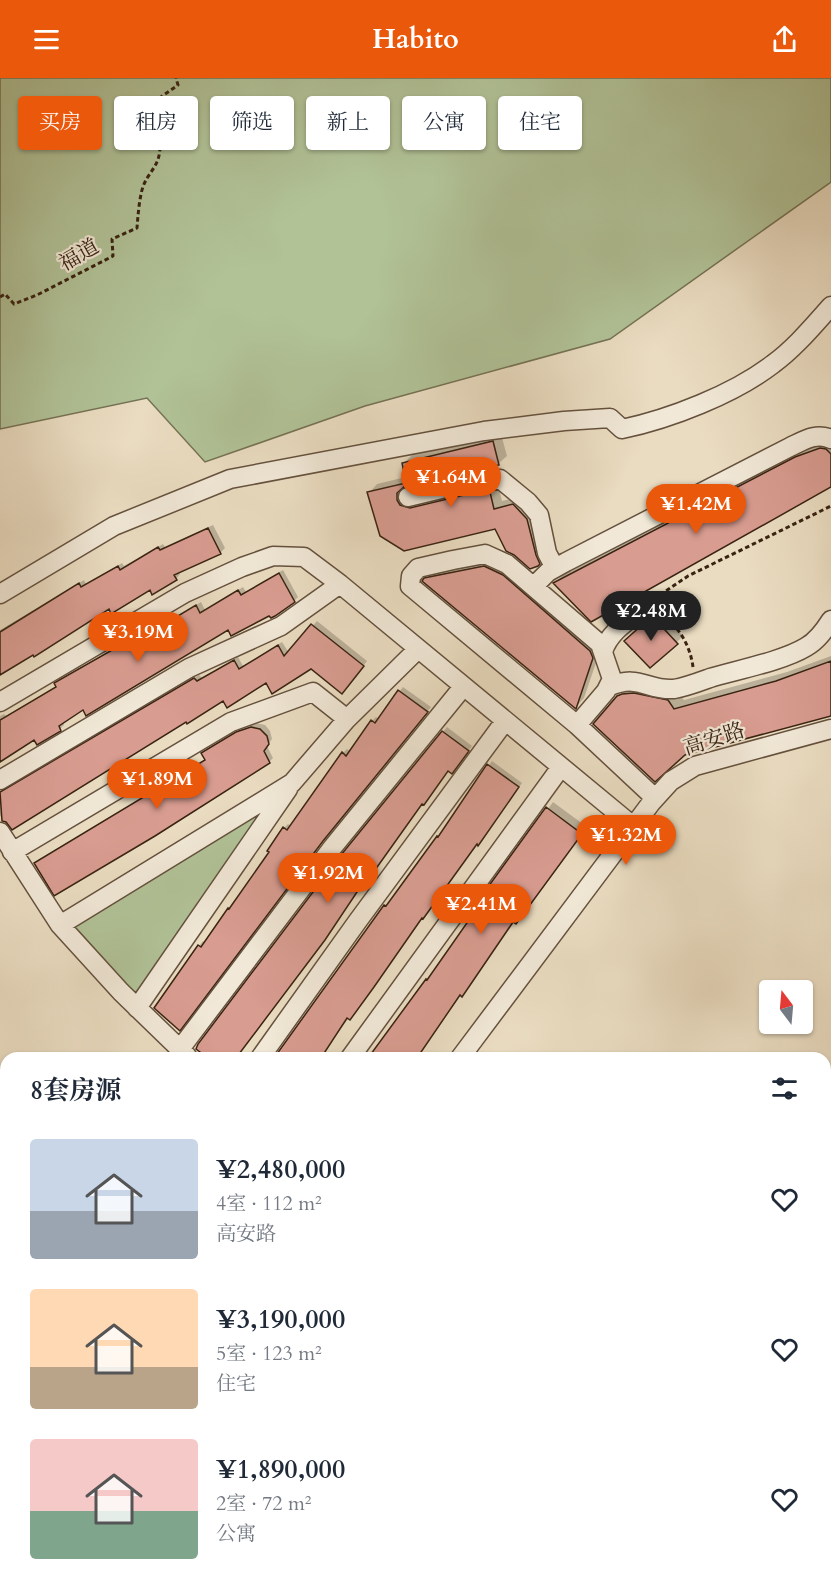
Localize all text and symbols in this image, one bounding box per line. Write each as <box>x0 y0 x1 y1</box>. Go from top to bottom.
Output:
text: Habito <box>372 21 459 58</box>
icon: menu <box>30 23 63 56</box>
icon: share <box>768 23 801 56</box>
chip: 买房 <box>18 96 102 150</box>
chip: 租房 <box>114 96 198 150</box>
chip: 筛选 <box>210 96 294 150</box>
chip: 新上 <box>306 96 390 150</box>
chip: 公寓 <box>402 96 486 150</box>
chip: 住宅 <box>498 96 582 150</box>
street label: 福道 <box>54 232 104 278</box>
pin: ¥1.64M <box>402 457 500 508</box>
text: ¥1.64M <box>415 463 487 490</box>
pin: ¥1.42M <box>647 484 745 535</box>
text: ¥1.42M <box>660 490 732 517</box>
pin: ¥2.48M <box>602 591 700 642</box>
text: ¥2.48M <box>615 597 687 624</box>
pin: ¥3.19M <box>89 612 187 663</box>
text: ¥3.19M <box>102 618 174 645</box>
street label: 高安路 <box>680 715 748 763</box>
pin: ¥1.89M <box>108 759 206 810</box>
text: ¥1.89M <box>121 765 193 792</box>
pin: ¥1.32M <box>577 815 675 866</box>
text: ¥1.32M <box>590 821 662 848</box>
pin: ¥1.92M <box>279 853 377 904</box>
text: ¥1.92M <box>292 859 364 886</box>
pin: ¥2.41M <box>432 884 530 935</box>
text: ¥2.41M <box>445 890 517 917</box>
north arrow <box>759 980 813 1034</box>
map controls <box>759 980 813 1034</box>
icon: filters <box>768 1072 801 1105</box>
text: 8套房源 <box>30 1073 121 1108</box>
text: ¥2,480,000 <box>216 1152 345 1187</box>
icon: home <box>78 1163 150 1235</box>
icon: heart <box>768 1183 801 1216</box>
text: 4室 · 112 m² <box>216 1190 322 1217</box>
text: 高安路 <box>216 1220 276 1247</box>
text: ¥3,190,000 <box>216 1302 345 1337</box>
icon: home <box>78 1313 150 1385</box>
icon: heart <box>768 1333 801 1366</box>
text: 5室 · 123 m² <box>216 1340 322 1367</box>
text: 住宅 <box>216 1370 256 1397</box>
text: ¥1,890,000 <box>216 1452 345 1487</box>
icon: home <box>78 1463 150 1535</box>
icon: heart <box>768 1483 801 1516</box>
text: 2室 · 72 m² <box>216 1490 312 1517</box>
text: 公寓 <box>216 1520 256 1547</box>

